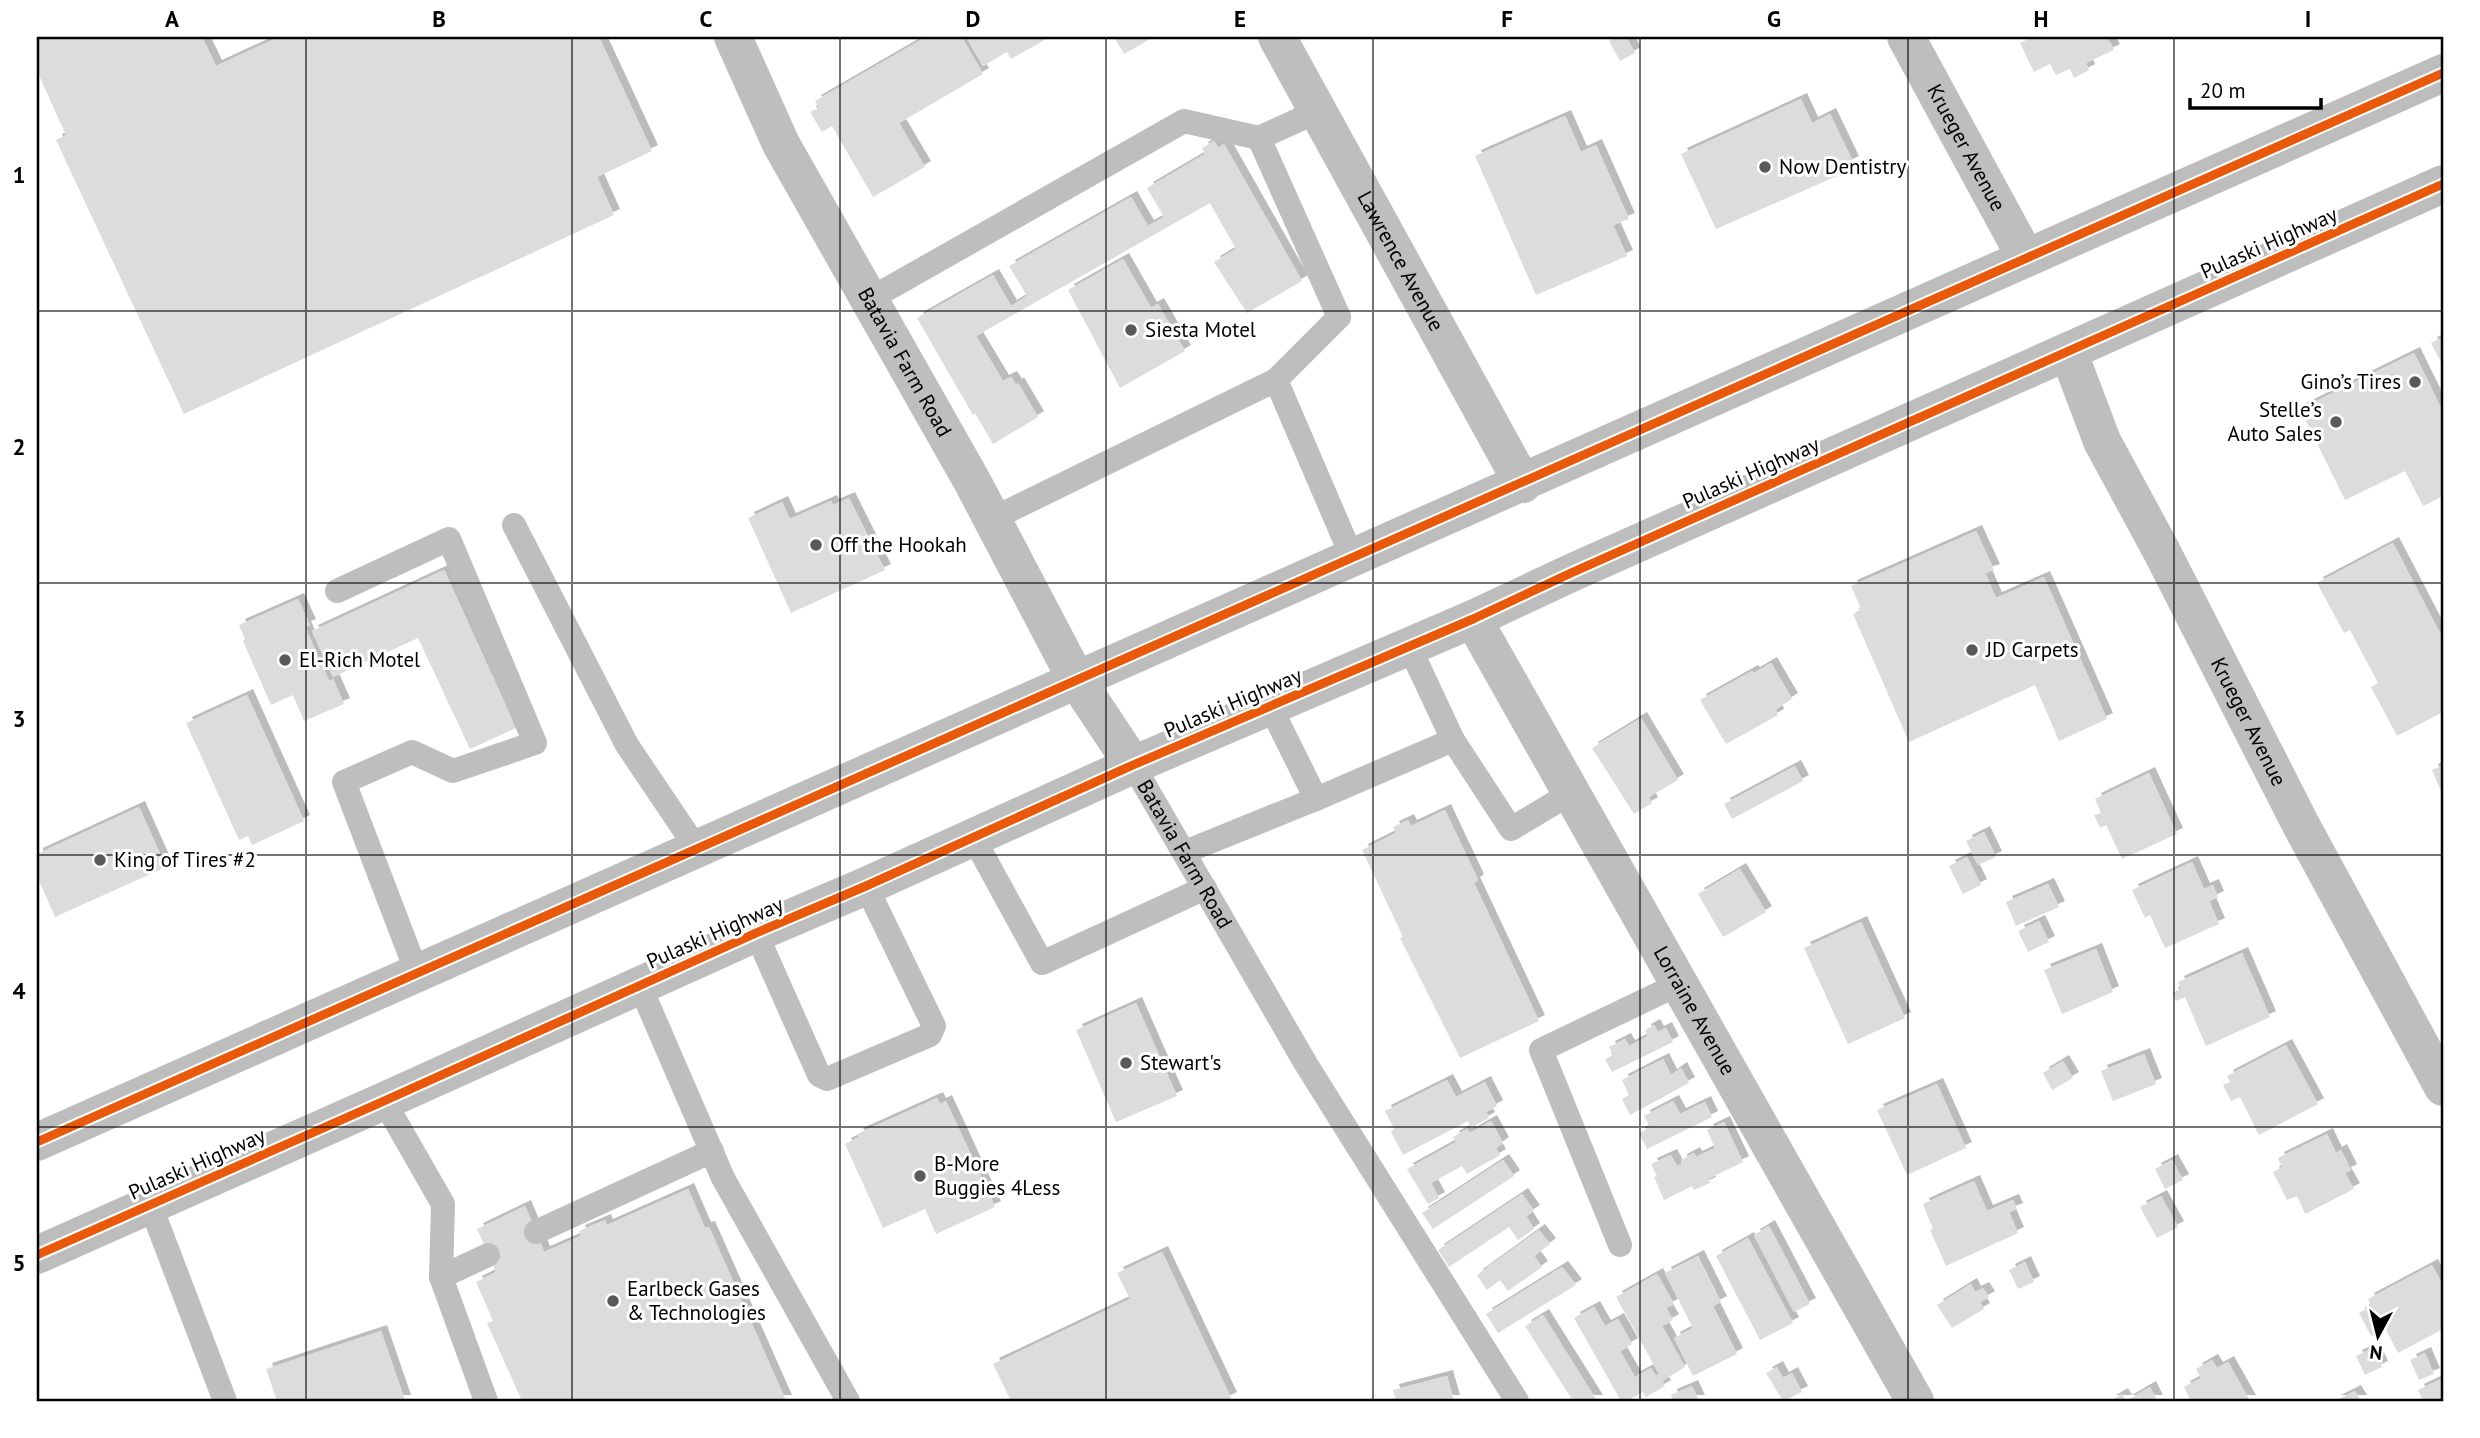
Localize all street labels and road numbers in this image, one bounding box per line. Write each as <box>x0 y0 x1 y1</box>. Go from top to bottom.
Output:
street label: Krueger Avenue <box>1921 79 2012 216</box>
street label: Lawrence Avenue <box>1351 186 1450 336</box>
street label: Pulaski Highway <box>2196 200 2342 285</box>
street label: Batavia Farm Road <box>852 282 958 441</box>
street label: Pulaski Highway <box>1678 430 1824 515</box>
street label: Krueger Avenue <box>2205 653 2293 791</box>
street label: Pulaski Highway <box>1160 661 1306 744</box>
street label: Batavia Farm Road <box>1131 775 1239 933</box>
street label: Pulaski Highway <box>642 890 788 975</box>
street label: Lorraine Avenue <box>1648 941 1742 1080</box>
street label: Pulaski Highway <box>124 1121 270 1206</box>

